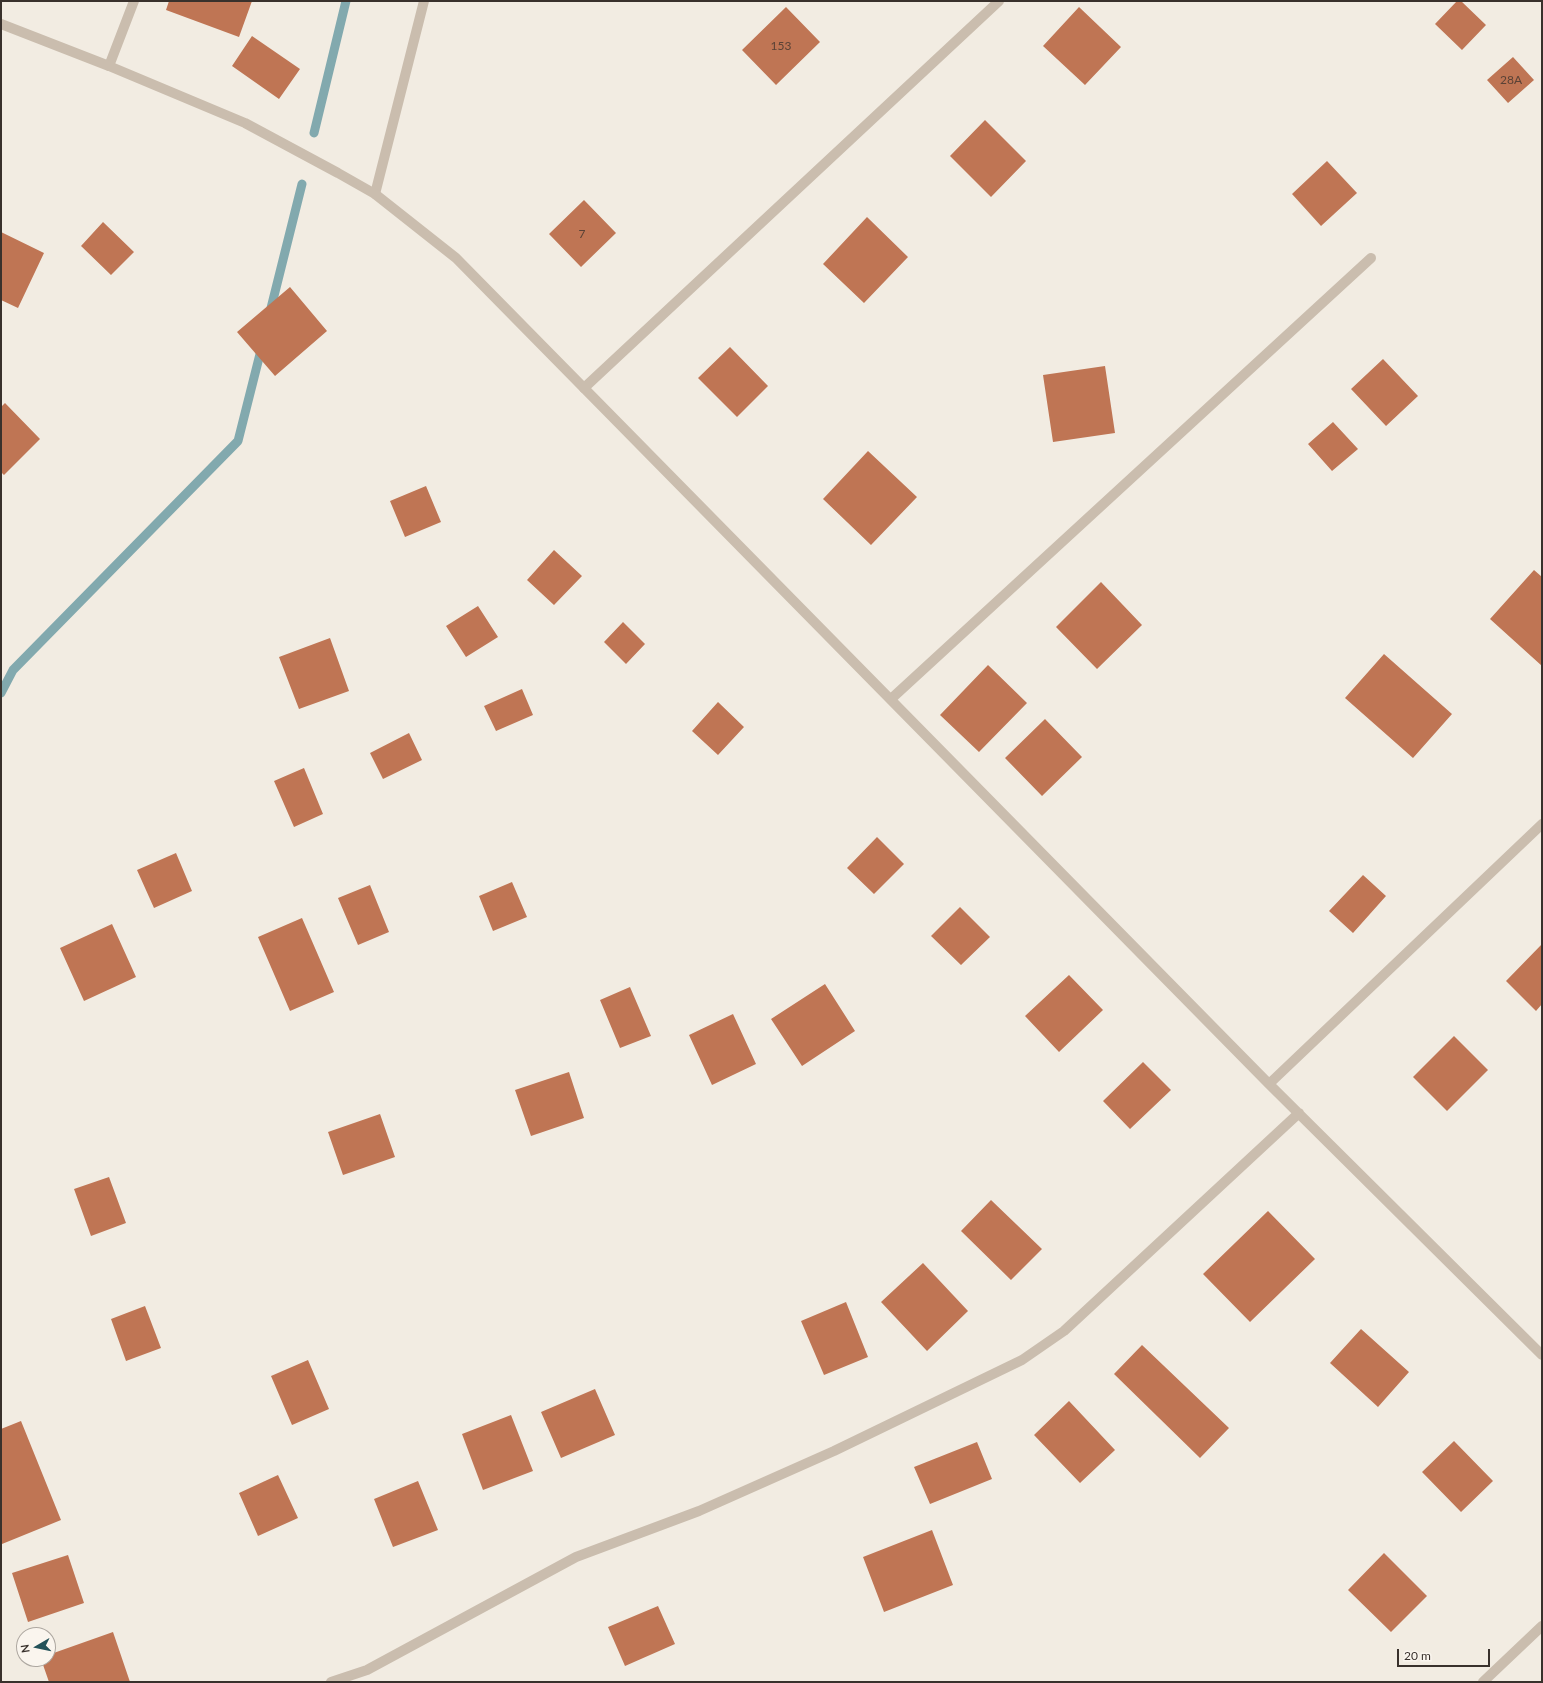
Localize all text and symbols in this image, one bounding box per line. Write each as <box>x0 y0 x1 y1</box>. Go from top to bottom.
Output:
house number: 153 <box>771 39 791 53</box>
house number: 28А <box>1500 73 1522 87</box>
house number: 7 <box>579 227 585 241</box>
north arrow <box>16 1627 56 1667</box>
scale bar <box>1399 1641 1492 1667</box>
text: N <box>18 1644 32 1654</box>
text: 20 m <box>1404 1648 1431 1663</box>

